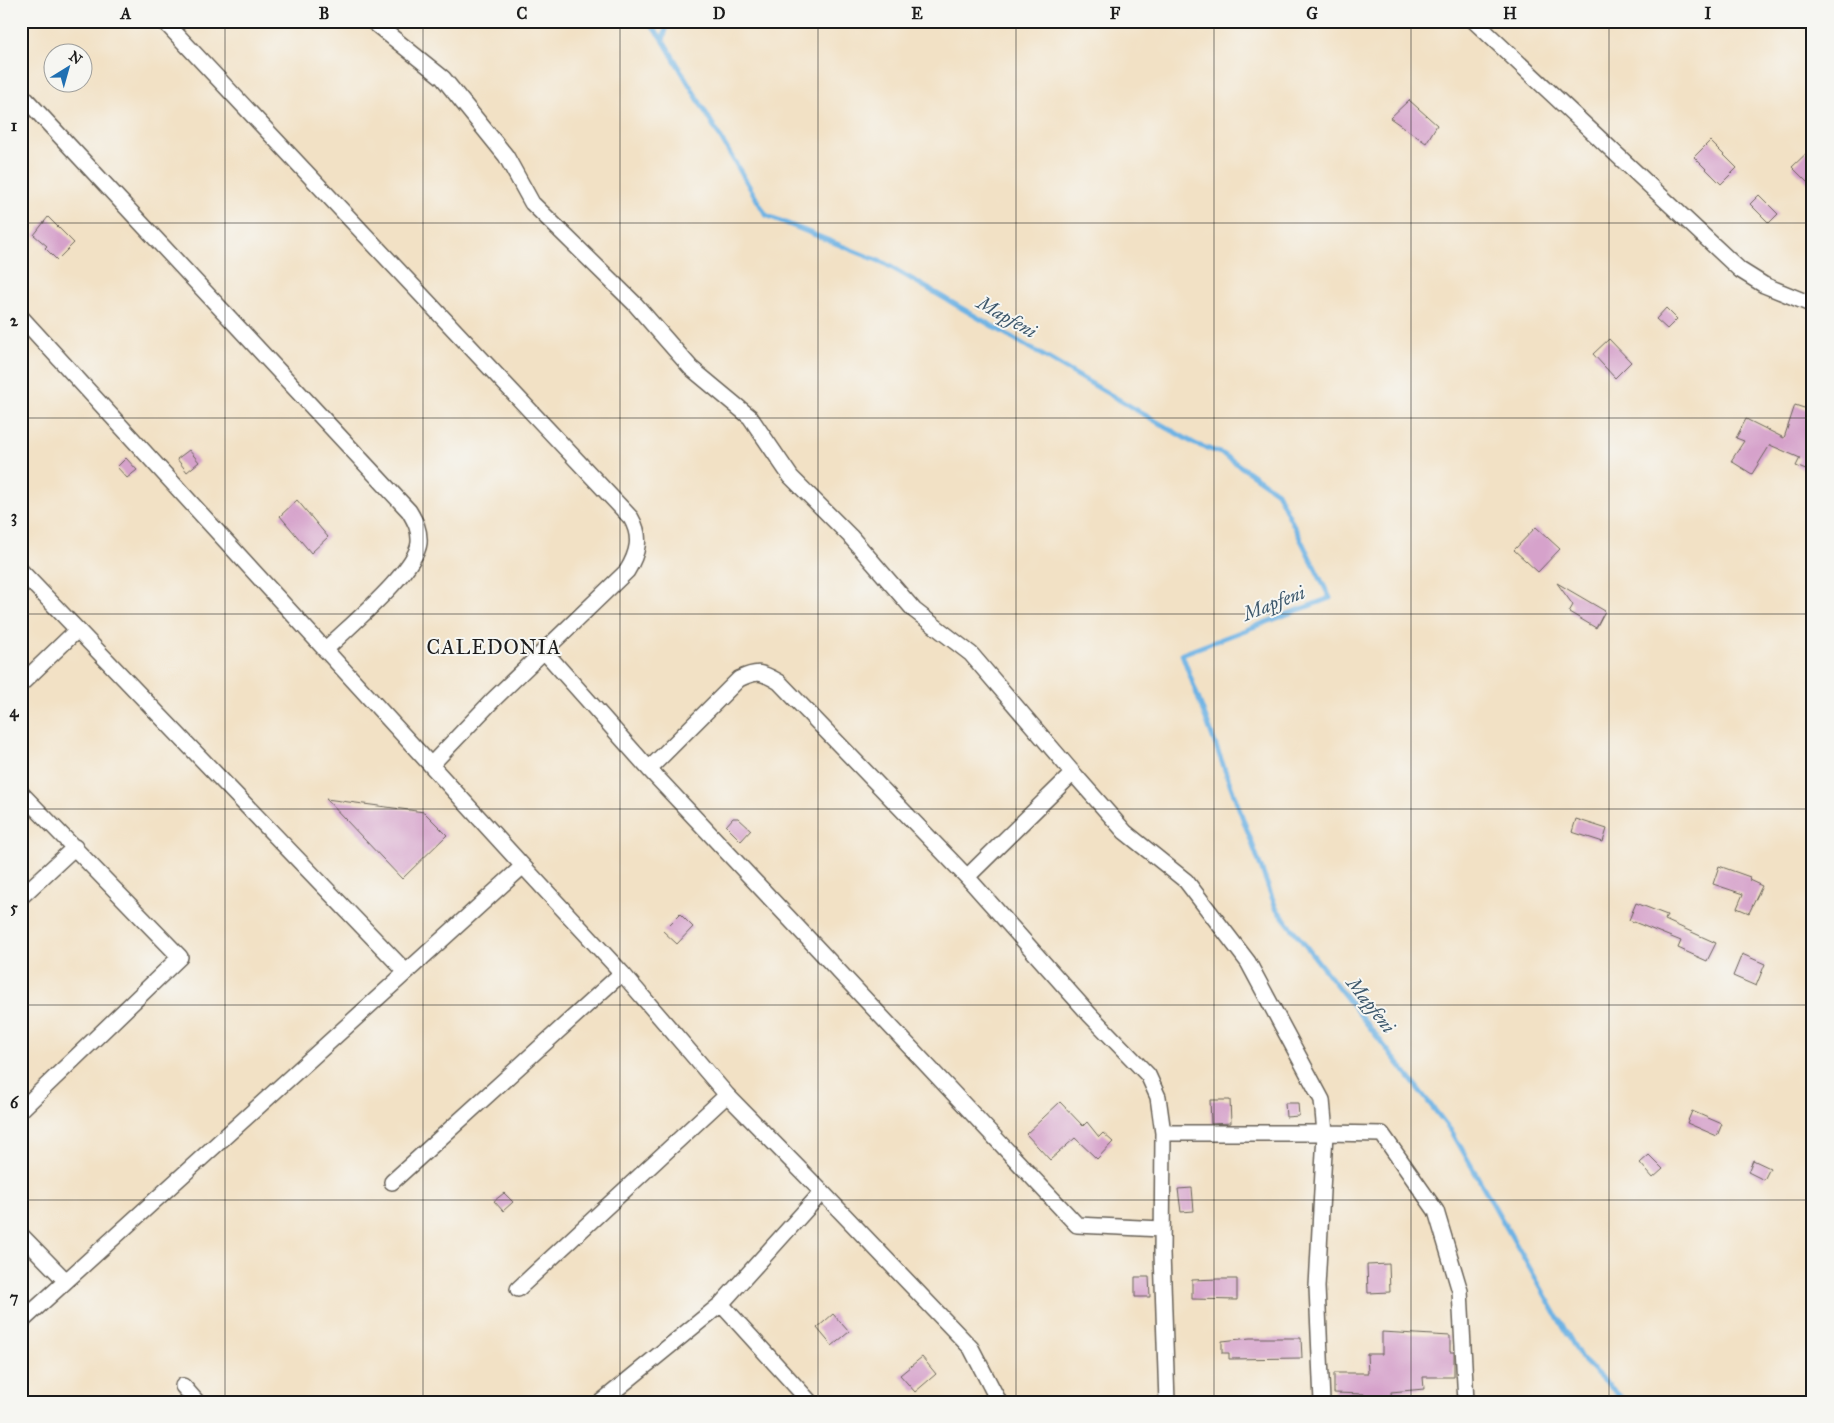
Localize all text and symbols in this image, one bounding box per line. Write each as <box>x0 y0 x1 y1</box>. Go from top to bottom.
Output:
text: A <box>120 4 132 23</box>
text: B <box>319 4 329 23</box>
text: C <box>517 4 528 23</box>
text: D <box>713 4 726 23</box>
text: E <box>911 4 923 23</box>
text: F <box>1110 4 1121 23</box>
text: G <box>1306 4 1318 23</box>
text: H <box>1503 4 1517 23</box>
text: I <box>1705 4 1712 23</box>
north arrow <box>42 42 92 92</box>
text: N <box>66 48 85 68</box>
text: 1 <box>11 116 18 135</box>
water label: Mapfeni <box>971 290 1041 344</box>
text: 2 <box>10 311 19 330</box>
text: 3 <box>11 507 17 527</box>
water label: Mapfeni <box>1238 581 1309 627</box>
district label: CALEDONIA <box>427 635 561 659</box>
text: 4 <box>10 702 20 722</box>
text: 5 <box>10 898 18 917</box>
water label: Mapfeni <box>1340 971 1400 1039</box>
text: 6 <box>10 1093 19 1112</box>
text: 7 <box>10 1288 19 1307</box>

